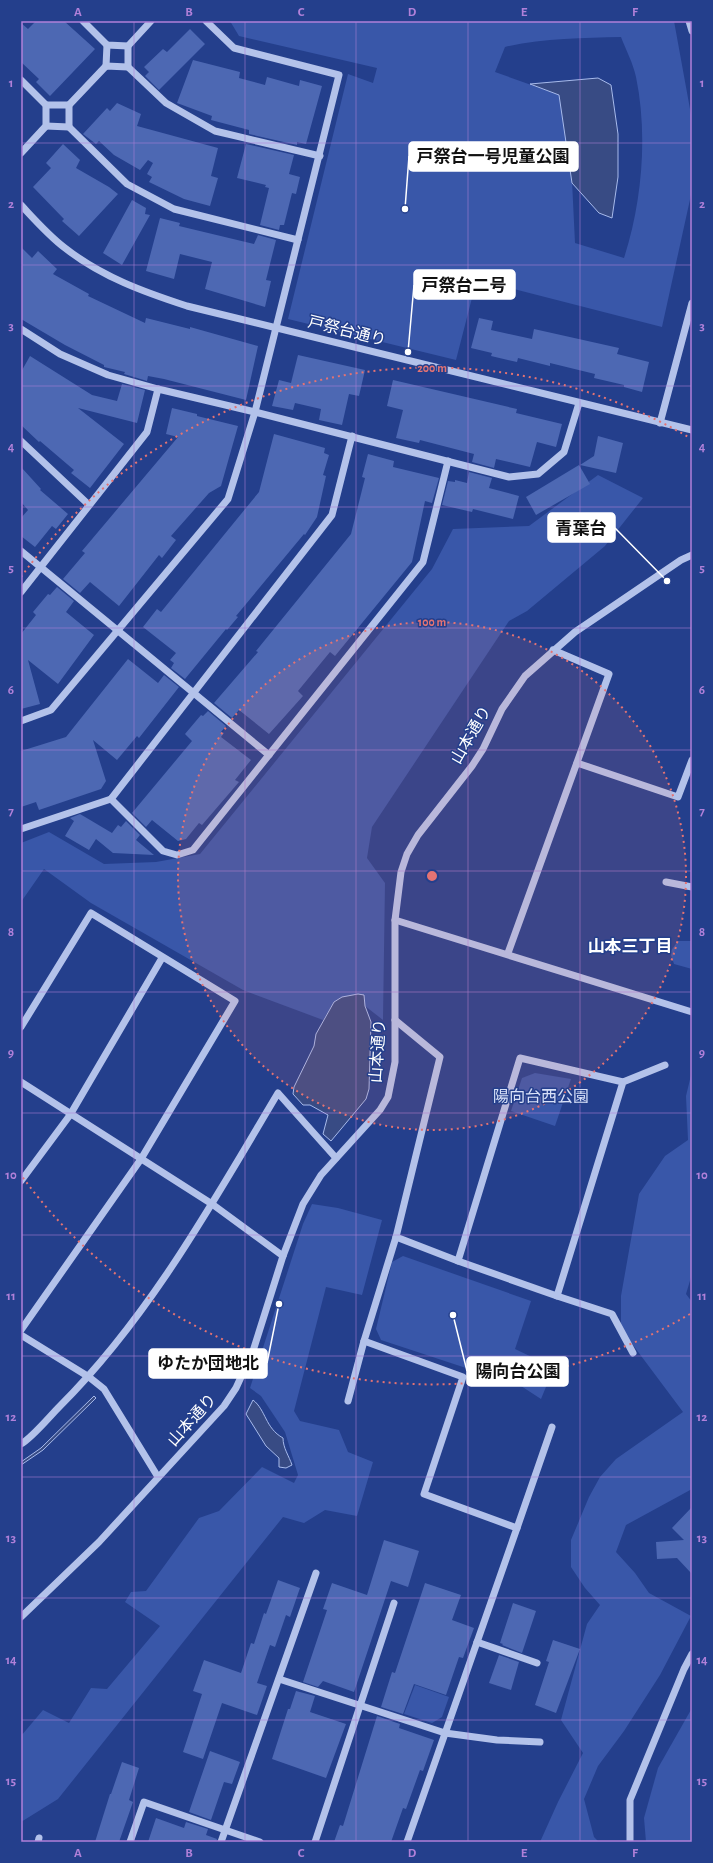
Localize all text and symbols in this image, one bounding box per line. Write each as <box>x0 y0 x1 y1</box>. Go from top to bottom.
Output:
text: A <box>74 6 82 19</box>
text: B <box>185 6 193 19</box>
text: C <box>298 6 305 19</box>
text: D <box>408 6 417 19</box>
text: E <box>521 6 528 19</box>
text: F <box>632 6 639 19</box>
text: 1 <box>9 77 13 90</box>
text: 1 <box>700 77 704 90</box>
callout: 戸祭台一号児童公園 <box>409 142 578 171</box>
text: 戸祭台一号児童公園 <box>417 147 570 165</box>
text: 2 <box>8 198 14 211</box>
text: 2 <box>699 198 705 211</box>
callout: 戸祭台二号 <box>414 270 515 299</box>
text: 戸祭台二号 <box>422 276 507 294</box>
street label: 戸祭台通り <box>306 312 388 348</box>
text: 3 <box>8 320 14 333</box>
text: 3 <box>699 320 705 333</box>
text: 200 m <box>417 362 447 374</box>
text: 4 <box>8 441 15 454</box>
text: 4 <box>699 441 706 454</box>
callout: 青葉台 <box>548 513 615 542</box>
text: 青葉台 <box>556 519 607 537</box>
text: 5 <box>8 562 14 575</box>
text: 5 <box>699 562 705 575</box>
text: 100 m <box>418 616 446 628</box>
text: 6 <box>8 684 14 697</box>
text: 6 <box>699 684 705 697</box>
street label: 山本通り <box>447 703 494 767</box>
text: 7 <box>8 805 14 818</box>
text: 7 <box>699 805 705 818</box>
centre of rings <box>425 869 439 883</box>
text: 8 <box>8 926 14 939</box>
text: 8 <box>699 926 705 939</box>
district label: 山本三丁目 <box>588 938 673 955</box>
street label: 山本通り <box>367 1018 388 1083</box>
text: 9 <box>8 1047 14 1060</box>
text: 9 <box>699 1047 705 1060</box>
park label: 陽向台西公園 <box>493 1088 589 1105</box>
text: 10 <box>5 1169 17 1182</box>
text: 10 <box>696 1169 708 1182</box>
text: 11 <box>6 1290 16 1303</box>
text: 11 <box>697 1290 707 1303</box>
callout: ゆたか団地北 <box>149 1349 267 1378</box>
text: ゆたか団地北 <box>157 1354 259 1372</box>
callout: 陽向台公園 <box>467 1357 568 1386</box>
text: 陽向台公園 <box>476 1362 561 1380</box>
street label: 山本通り <box>164 1390 219 1449</box>
text: 12 <box>6 1411 16 1424</box>
text: 12 <box>697 1411 707 1424</box>
text: 13 <box>6 1532 17 1545</box>
text: 13 <box>697 1532 708 1545</box>
text: 14 <box>5 1654 17 1667</box>
text: 14 <box>696 1654 708 1667</box>
text: 15 <box>6 1775 17 1788</box>
text: 15 <box>697 1775 708 1788</box>
text: A <box>74 1847 82 1860</box>
text: B <box>185 1847 193 1860</box>
text: C <box>298 1847 305 1860</box>
text: D <box>408 1847 417 1860</box>
text: E <box>521 1847 528 1860</box>
text: F <box>632 1847 639 1860</box>

